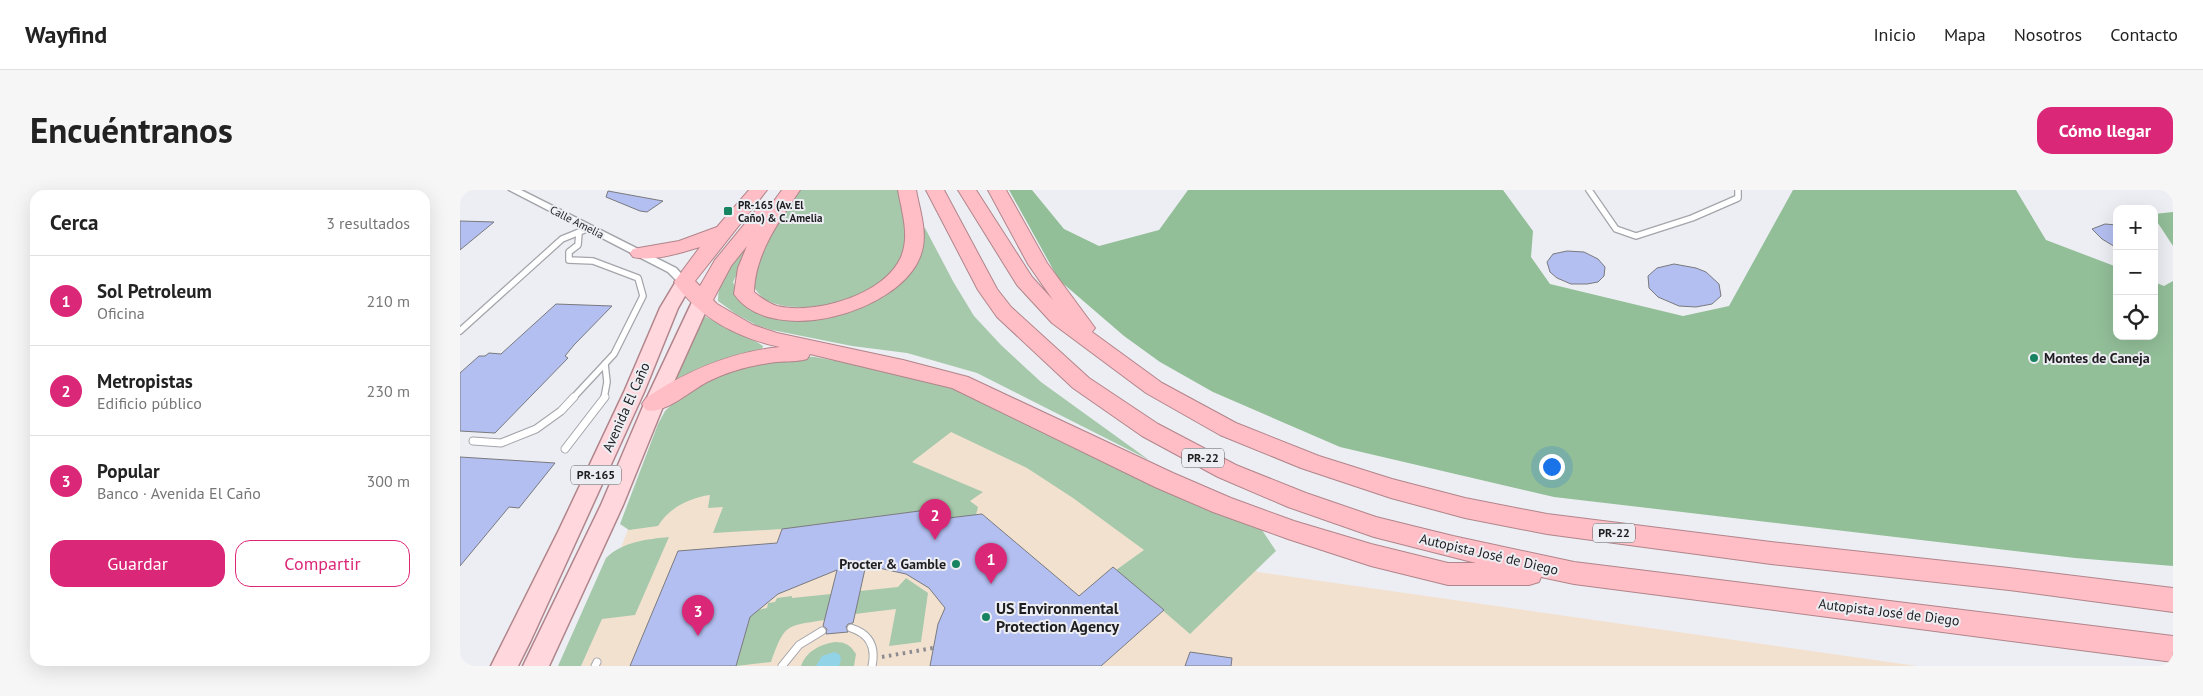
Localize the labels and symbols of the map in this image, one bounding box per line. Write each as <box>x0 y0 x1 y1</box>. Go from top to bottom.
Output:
place label: PR-165 (Av. El Caño) & C. Amelia <box>738 198 822 225</box>
street label: Calle Amelia <box>548 202 606 242</box>
marker: PR-165 (Av. El Caño) & C. Amelia <box>722 205 734 217</box>
place label: Montes de Caneja <box>2044 349 2150 367</box>
marker: Montes de Caneja <box>2028 352 2040 364</box>
street label: Avenida El Caño <box>598 359 654 455</box>
road number: PR-22 <box>1182 448 1224 468</box>
your location <box>1539 454 1565 480</box>
road number: PR-165 <box>571 466 621 484</box>
pin: 2 <box>919 499 951 540</box>
road number: PR-22 <box>1593 523 1635 542</box>
street label: Autopista José de Diego <box>1418 529 1560 579</box>
pin: 1 <box>975 543 1007 584</box>
place label: Procter & Gamble <box>839 555 946 573</box>
marker: Procter & Gamble <box>950 558 962 570</box>
street label: Autopista José de Diego <box>1817 594 1961 630</box>
pin: 3 <box>682 595 714 636</box>
place label: US Environmental Protection Agency <box>996 598 1119 636</box>
marker: US Environmental Protection Agency <box>980 611 992 623</box>

